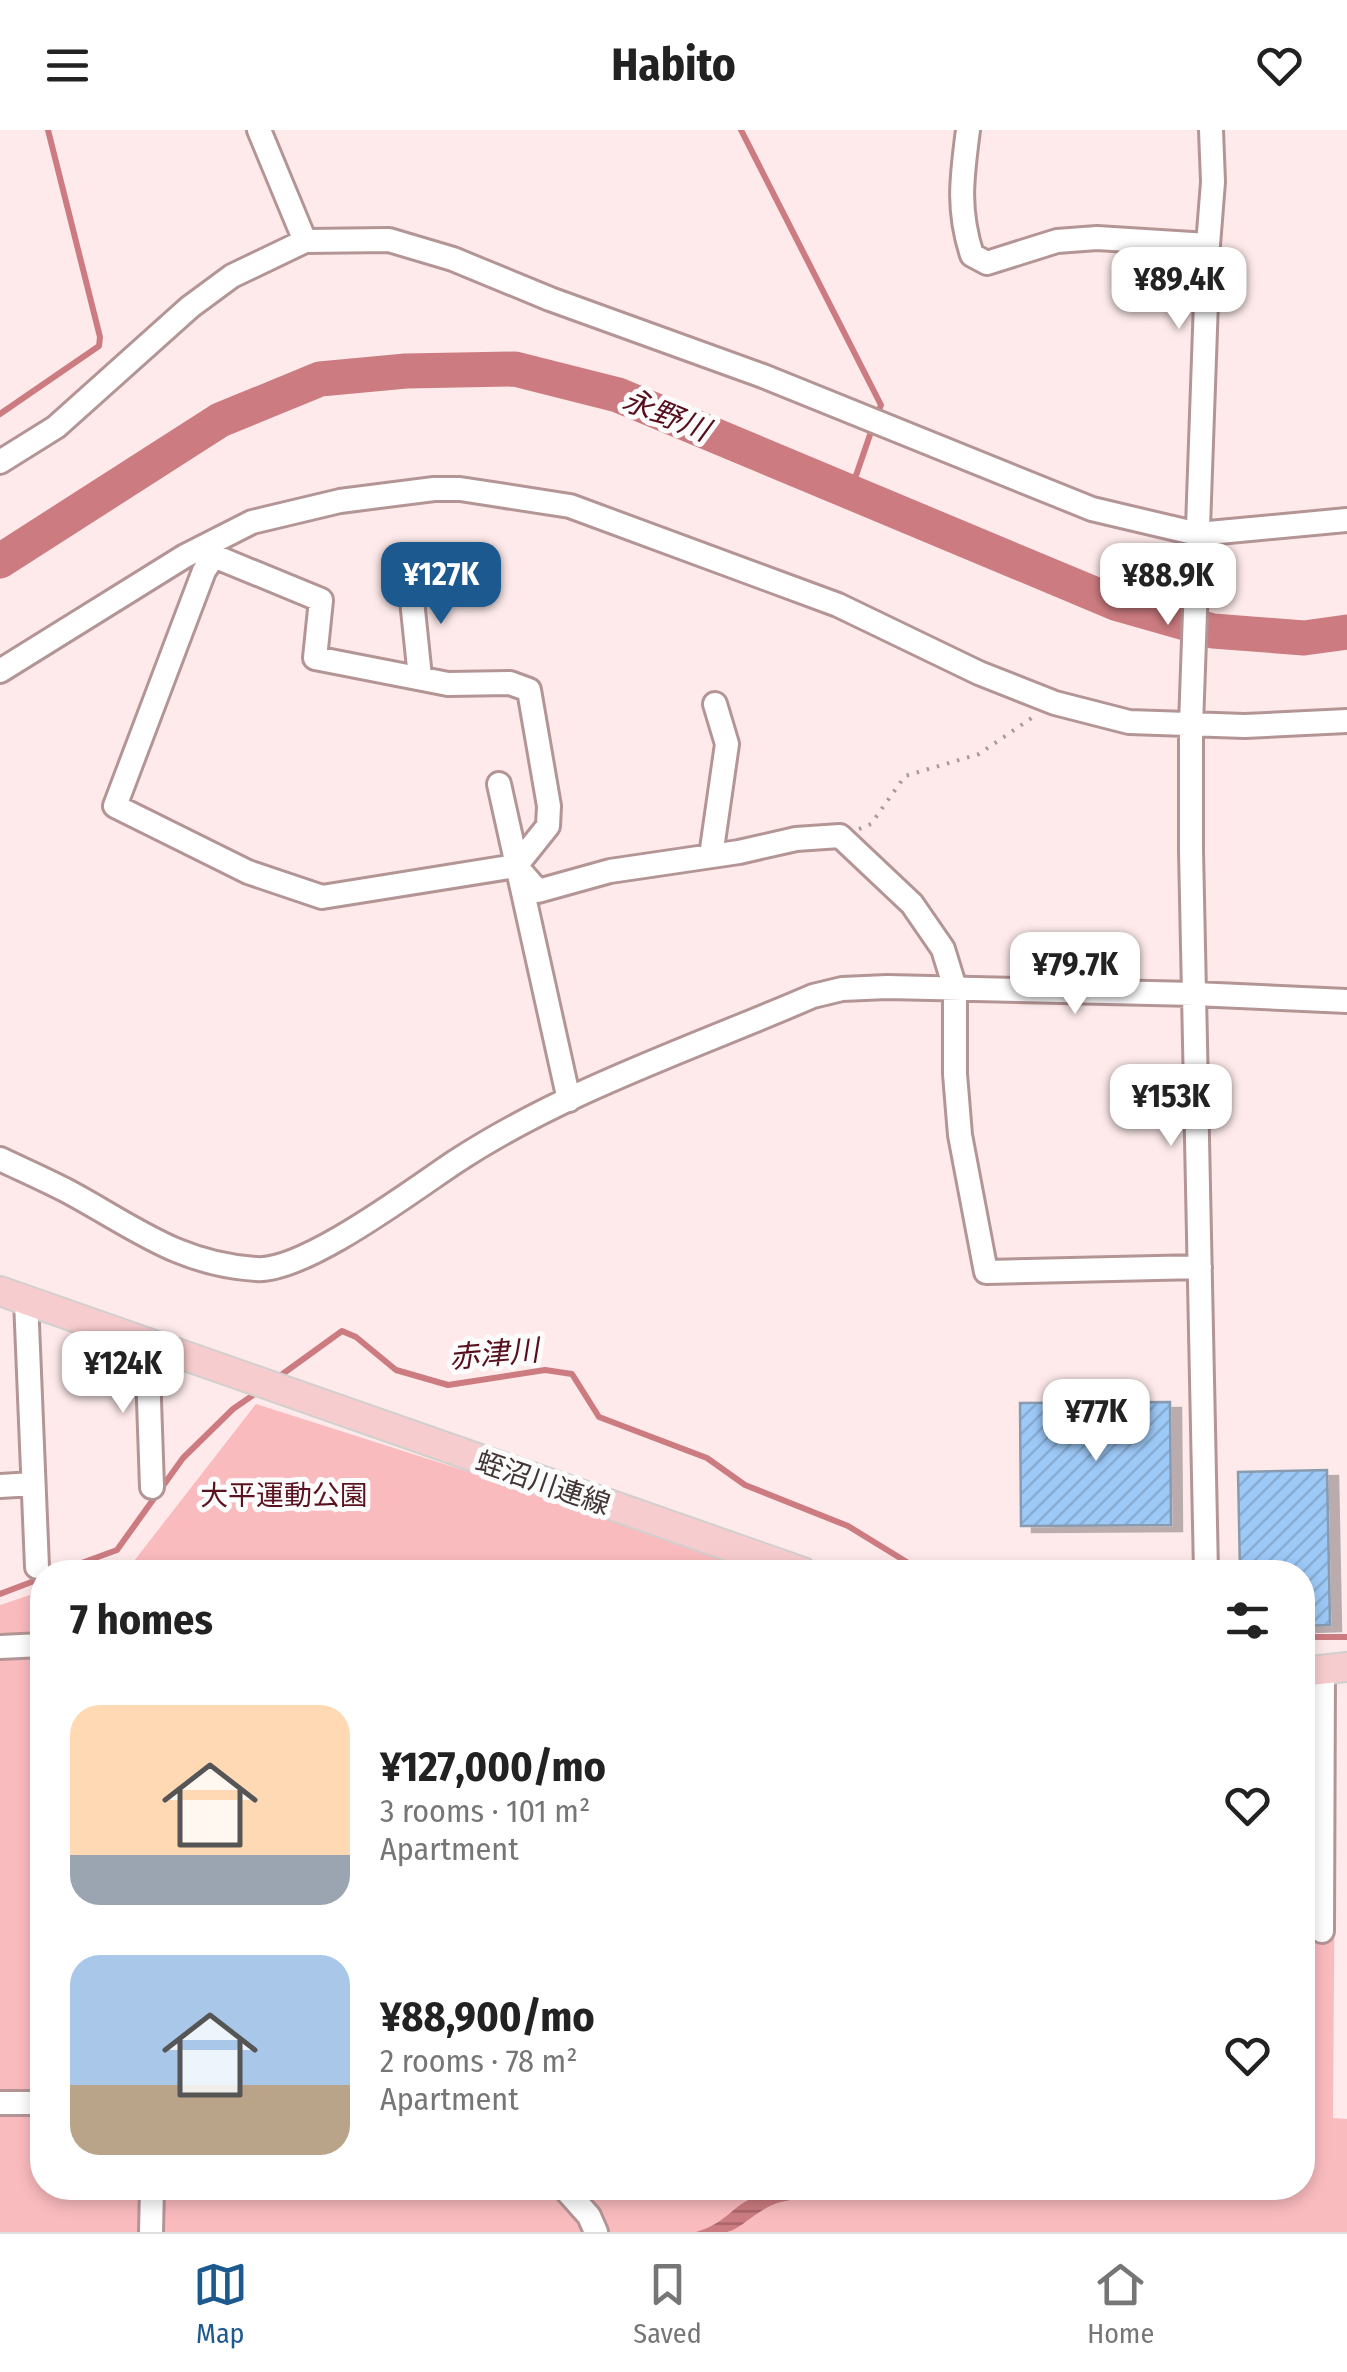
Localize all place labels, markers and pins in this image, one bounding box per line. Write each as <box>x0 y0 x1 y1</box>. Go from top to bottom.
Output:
pin: ¥89.4K <box>1098 247 1260 332</box>
pin: ¥127K <box>371 542 511 627</box>
pin: ¥88.9K <box>1087 543 1249 628</box>
pin: ¥79.7K <box>994 932 1156 1017</box>
pin: ¥153K <box>1101 1064 1241 1149</box>
pin: ¥124K <box>53 1331 193 1416</box>
pin: ¥77K <box>1037 1379 1155 1464</box>

